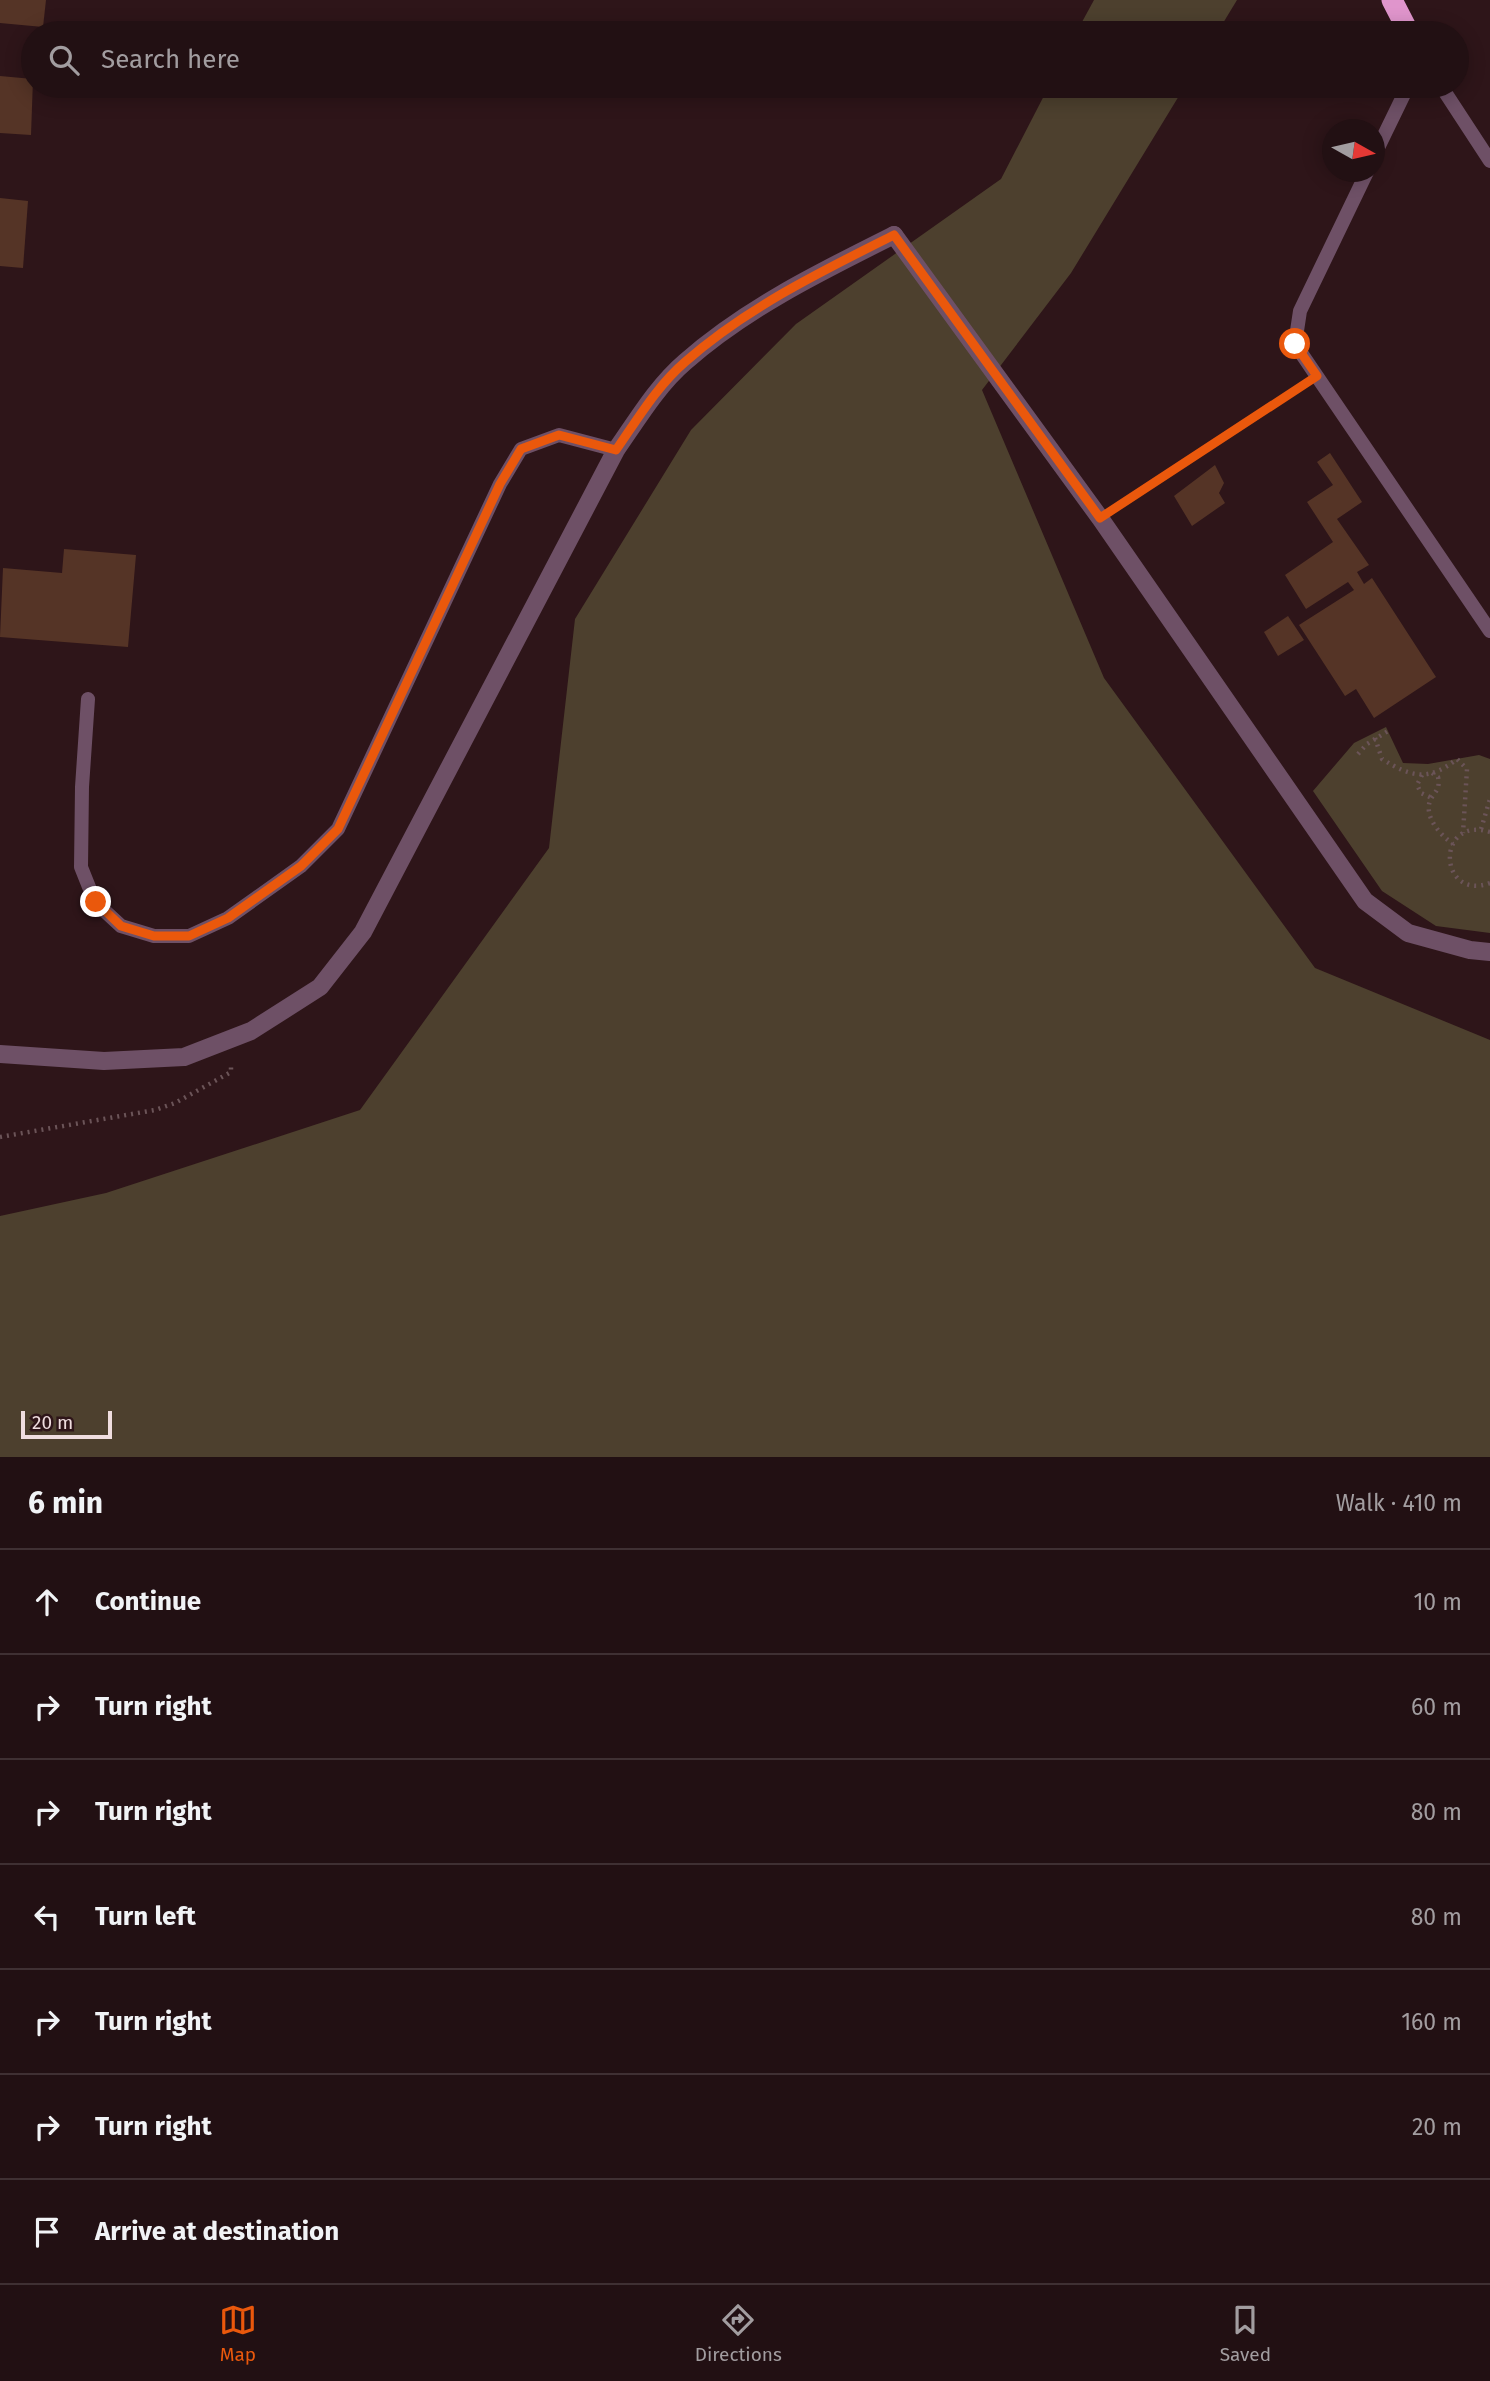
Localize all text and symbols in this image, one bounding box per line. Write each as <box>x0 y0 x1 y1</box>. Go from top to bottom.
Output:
search box <box>21 21 1469 98</box>
icon: search <box>45 41 83 79</box>
text: Search here <box>101 44 240 75</box>
north arrow <box>1322 119 1385 182</box>
route start <box>1279 328 1310 359</box>
route end <box>80 886 111 917</box>
scale bar <box>21 1408 112 1440</box>
text: 20 m <box>32 1411 73 1434</box>
text: 6 min <box>28 1485 103 1521</box>
text: Walk · 410 m <box>1336 1489 1462 1517</box>
icon: ahead <box>28 1583 66 1621</box>
text: Continue <box>95 1586 201 1617</box>
text: 10 m <box>1413 1588 1462 1616</box>
icon: right <box>28 1688 66 1726</box>
text: Turn right <box>95 1691 212 1722</box>
text: 60 m <box>1411 1693 1462 1721</box>
icon: right <box>28 1793 66 1831</box>
text: Turn right <box>95 1796 212 1827</box>
text: 80 m <box>1411 1798 1462 1826</box>
icon: left <box>28 1898 66 1936</box>
text: Turn left <box>95 1901 196 1932</box>
text: 80 m <box>1411 1903 1462 1931</box>
icon: right <box>28 2003 66 2041</box>
text: Turn right <box>95 2006 212 2037</box>
text: 160 m <box>1401 2008 1462 2036</box>
icon: right <box>28 2108 66 2146</box>
text: Turn right <box>95 2111 212 2142</box>
text: 20 m <box>1412 2113 1462 2141</box>
icon: arrive <box>28 2213 66 2251</box>
text: Arrive at destination <box>95 2216 339 2247</box>
tab: Map <box>219 2301 257 2366</box>
tab: Directions <box>695 2301 782 2366</box>
tab: Saved <box>1220 2301 1271 2366</box>

